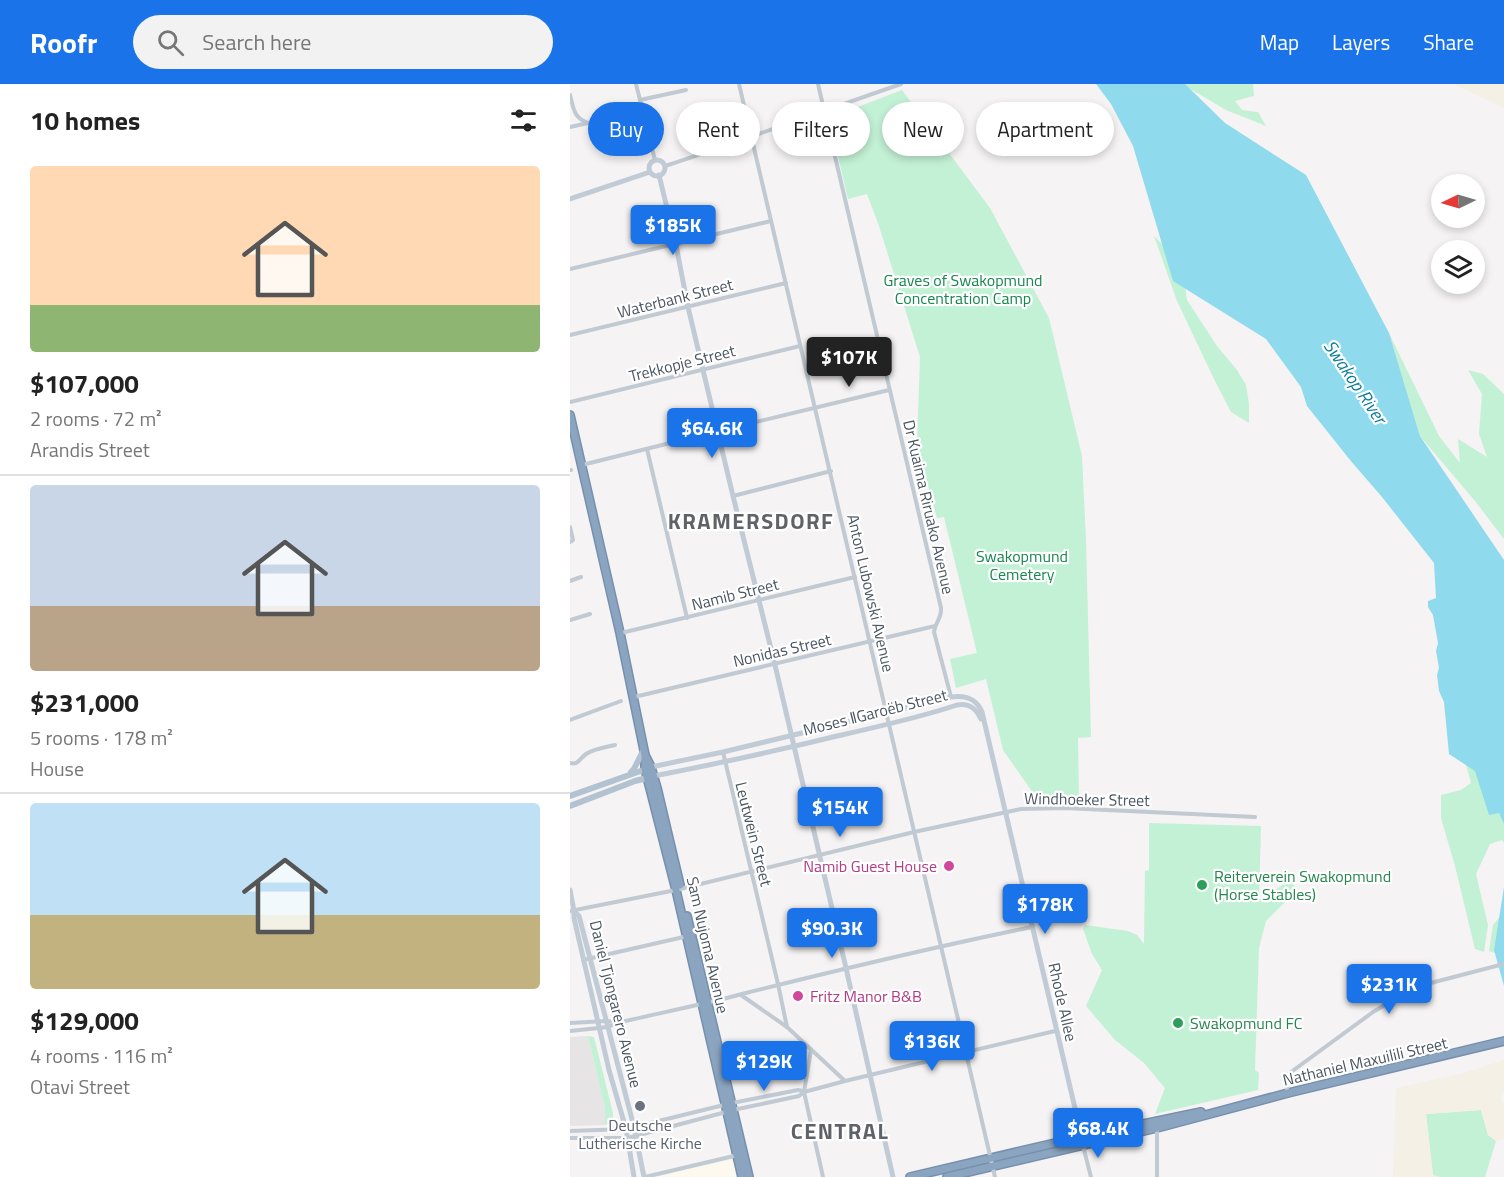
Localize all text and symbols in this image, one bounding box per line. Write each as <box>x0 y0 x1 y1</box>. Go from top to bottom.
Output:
search box <box>133 15 553 69</box>
text: Roofr <box>30 21 97 64</box>
text: Search here <box>202 25 311 59</box>
icon: search <box>154 26 187 59</box>
text: Map <box>1260 26 1299 58</box>
text: Layers <box>1332 26 1390 58</box>
text: Share <box>1423 26 1474 58</box>
text: 10 homes <box>30 101 140 140</box>
chip: Buy <box>588 102 664 156</box>
chip: Rent <box>676 102 760 156</box>
chip: Filters <box>772 102 870 156</box>
chip: New <box>882 102 964 156</box>
chip: Apartment <box>976 102 1114 156</box>
icon: filters <box>507 104 540 137</box>
north arrow <box>1431 174 1485 228</box>
map controls <box>1431 174 1485 294</box>
icon: home <box>231 205 339 313</box>
pin: $185K <box>631 205 715 256</box>
text: $185K <box>645 209 701 240</box>
button: layers <box>1431 240 1485 294</box>
park label: Graves of Swakopmund Concentration Camp <box>883 268 1043 310</box>
street label: Waterbank Street <box>615 272 736 324</box>
water label: Swakop River <box>1317 334 1395 431</box>
pin: $107K <box>807 337 891 388</box>
street label: Trekkopje Street <box>626 338 738 388</box>
text: $107K <box>821 341 877 372</box>
text: $107,000 <box>30 364 139 403</box>
text: 2 rooms · 72 m² <box>30 403 162 434</box>
pin: $64.6K <box>663 408 761 459</box>
text: $64.6K <box>681 412 743 443</box>
street label: Dr Kuaima Riruako Avenue <box>897 418 961 596</box>
text: Arandis Street <box>30 434 150 465</box>
district label: KRAMERSDORF <box>668 504 834 538</box>
street label: Anton Lubowski Avenue <box>841 512 901 674</box>
icon: home <box>231 524 339 632</box>
park label: Swakopmund Cemetery <box>976 544 1068 586</box>
street label: Namib Street <box>689 572 781 616</box>
street label: Nonidas Street <box>731 627 834 673</box>
street label: Moses ǁGaroëb Street <box>800 682 950 742</box>
text: $231,000 <box>30 683 139 722</box>
text: 5 rooms · 178 m² <box>30 722 173 753</box>
text: House <box>30 753 84 784</box>
street label: Leutwein Street <box>729 779 779 889</box>
street label: Windhoeker Street <box>1024 786 1150 812</box>
pin: $154K <box>798 787 882 838</box>
text: $154K <box>812 791 868 822</box>
icon: home <box>231 842 339 950</box>
place label: Namib Guest House <box>803 854 937 878</box>
marker: Namib Guest House <box>942 859 956 873</box>
place label: Reiterverein Swakopmund (Horse Stables) <box>1214 864 1391 906</box>
street label: Sam Nujoma Avenue <box>681 874 735 1016</box>
marker: Reiterverein Swakopmund (Horse Stables) <box>1195 878 1209 892</box>
pin: $178K <box>1003 884 1087 935</box>
text: $178K <box>1017 888 1073 919</box>
pin: $90.3K <box>783 908 881 959</box>
text: $90.3K <box>801 912 863 943</box>
street label: Daniel Tjongarero Avenue <box>584 918 648 1090</box>
street label: Rhode Allee <box>1042 960 1084 1044</box>
pin: $231K <box>1347 964 1431 1015</box>
text: $231K <box>1361 968 1417 999</box>
place label: Fritz Manor B&B <box>810 984 922 1008</box>
marker: Fritz Manor B&B <box>791 989 805 1003</box>
text: $129,000 <box>30 1001 139 1040</box>
place label: Swakopmund FC <box>1190 1011 1303 1035</box>
marker: Swakopmund FC <box>1171 1016 1185 1030</box>
pin: $136K <box>890 1021 974 1072</box>
text: $136K <box>904 1025 960 1056</box>
street label: Nathaniel Maxuilili Street <box>1280 1030 1450 1092</box>
text: 4 rooms · 116 m² <box>30 1040 173 1071</box>
pin: $129K <box>722 1041 806 1092</box>
text: $129K <box>736 1045 792 1076</box>
text: Otavi Street <box>30 1071 130 1102</box>
marker: Deutsche Lutherische Kirche <box>633 1099 647 1113</box>
pin: $68.4K <box>1049 1108 1147 1159</box>
text: $68.4K <box>1067 1112 1129 1143</box>
place label: Deutsche Lutherische Kirche <box>578 1113 702 1155</box>
district label: CENTRAL <box>791 1114 889 1148</box>

